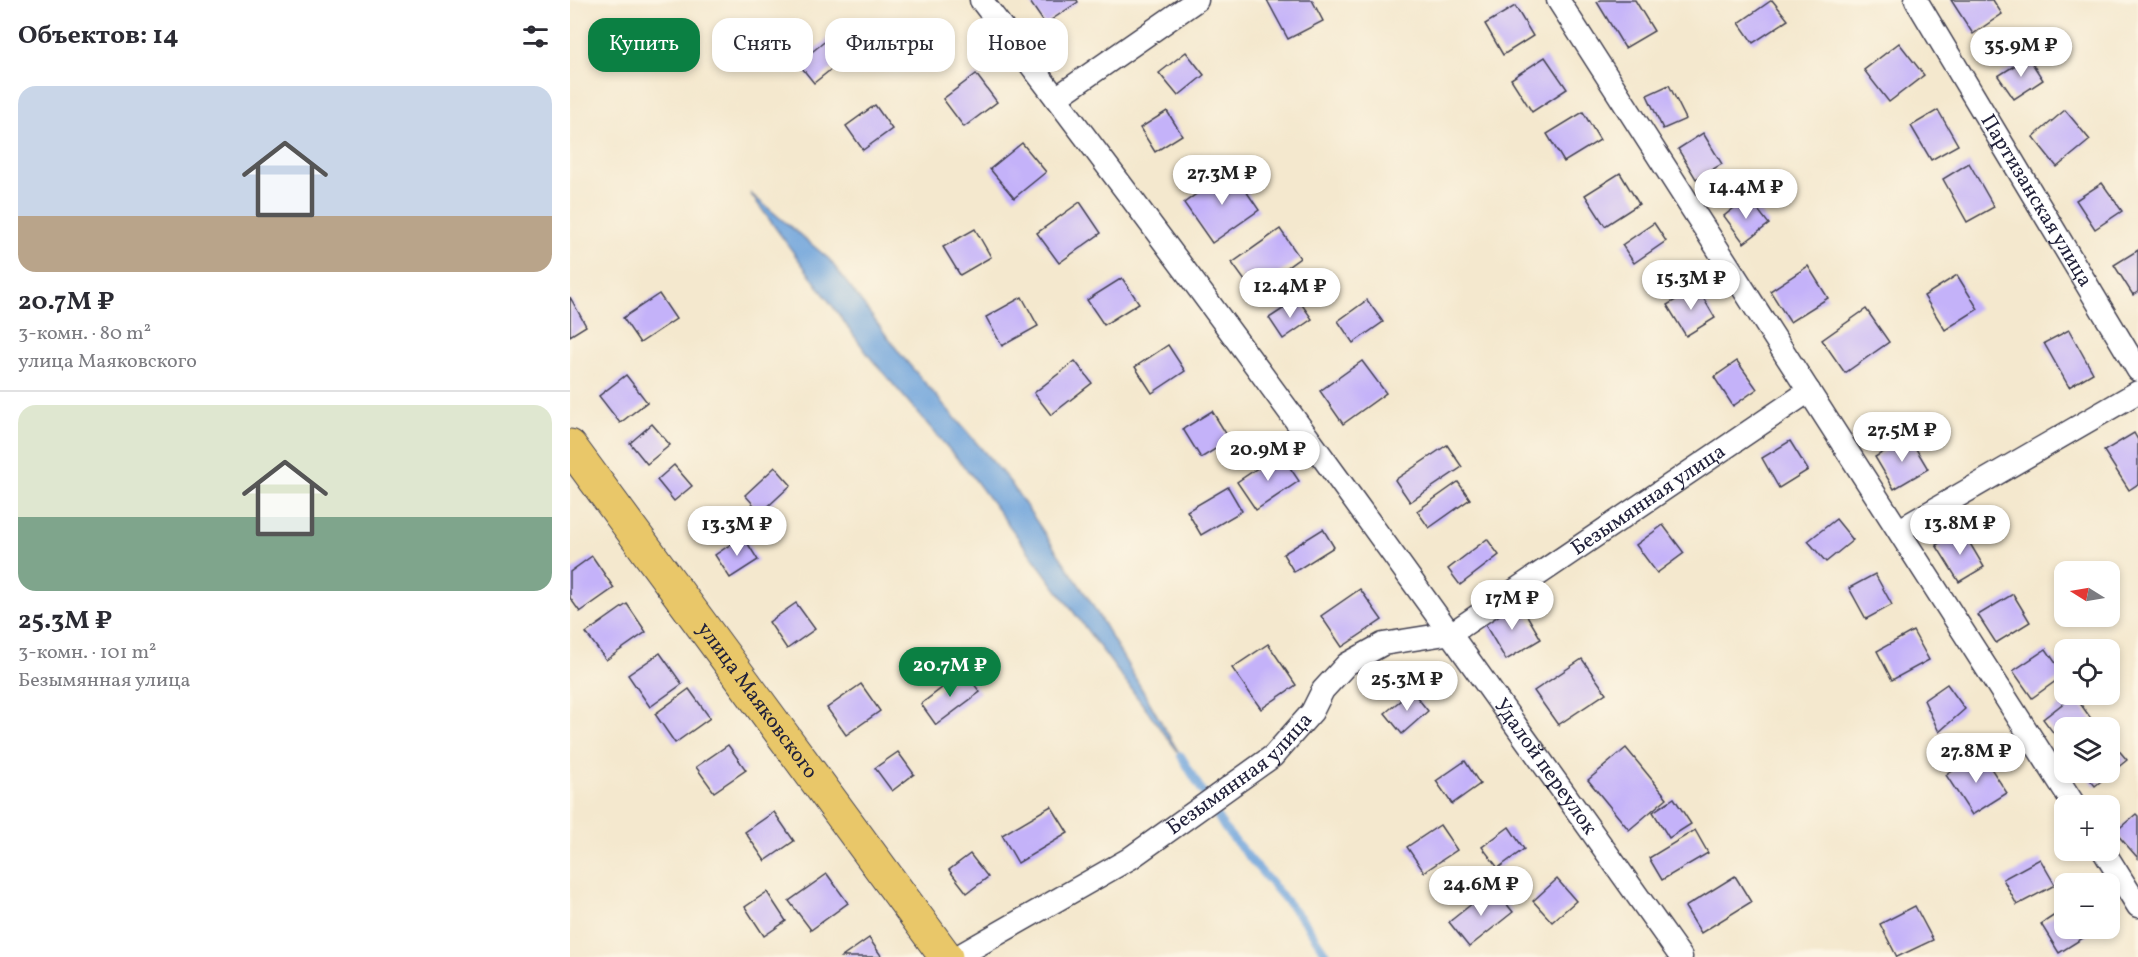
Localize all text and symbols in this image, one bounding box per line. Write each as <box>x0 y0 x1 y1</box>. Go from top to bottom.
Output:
text: Объектов: 14 <box>18 18 179 54</box>
chip: Купить <box>588 18 700 72</box>
chip: Снять <box>712 18 813 72</box>
chip: Фильтры <box>825 18 955 72</box>
chip: Новое <box>967 18 1068 72</box>
icon: filters <box>519 20 552 53</box>
pin: 35.9M ₽ <box>1966 27 2076 78</box>
text: 35.9M ₽ <box>1984 32 2058 60</box>
street label: Партизанская улица <box>1973 109 2100 293</box>
icon: home <box>231 125 339 233</box>
pin: 27.3M ₽ <box>1167 155 1277 206</box>
text: 27.3M ₽ <box>1187 160 1257 188</box>
pin: 14.4M ₽ <box>1691 169 1801 220</box>
text: 14.4M ₽ <box>1709 174 1784 202</box>
pin: 15.3M ₽ <box>1636 260 1746 311</box>
text: 15.3M ₽ <box>1656 265 1726 293</box>
pin: 12.4M ₽ <box>1235 268 1345 319</box>
text: 12.4M ₽ <box>1253 273 1327 301</box>
text: 20.7M ₽ <box>18 284 115 320</box>
text: 3-комн. · 80 m² <box>18 320 151 348</box>
text: улица Маяковского <box>18 348 197 376</box>
pin: 27.5M ₽ <box>1847 412 1957 463</box>
text: 27.5M ₽ <box>1867 417 1937 445</box>
pin: 20.9M ₽ <box>1213 431 1323 482</box>
text: 20.9M ₽ <box>1230 436 1306 464</box>
street label: Безымянная улица <box>1565 437 1731 563</box>
icon: home <box>231 444 339 552</box>
pin: 13.8M ₽ <box>1905 505 2015 556</box>
pin: 13.3M ₽ <box>682 506 792 557</box>
text: 13.8M ₽ <box>1924 510 1996 538</box>
text: 13.3M ₽ <box>702 511 772 539</box>
north arrow <box>2054 561 2120 627</box>
map controls <box>2054 561 2120 939</box>
pin: 17M ₽ <box>1470 580 1554 631</box>
text: 17M ₽ <box>1485 585 1539 613</box>
text: 25.3M ₽ <box>18 603 112 639</box>
street label: улица Маяковского <box>690 616 825 785</box>
text: 3-комн. · 101 m² <box>18 639 157 667</box>
button: locate <box>2054 639 2120 705</box>
pin: 20.7M ₽ <box>895 647 1005 698</box>
text: 20.7M ₽ <box>913 652 987 680</box>
pin: 25.3M ₽ <box>1352 661 1462 712</box>
text: 25.3M ₽ <box>1371 666 1443 694</box>
text: Безымянная улица <box>18 667 191 695</box>
street label: Удалой переулок <box>1487 693 1604 841</box>
street label: Безымянная улица <box>1161 706 1319 842</box>
button: layers <box>2054 717 2120 783</box>
pin: 27.8M ₽ <box>1921 733 2031 784</box>
text: 27.8M ₽ <box>1940 738 2012 766</box>
button: + <box>2054 795 2120 861</box>
pin: 24.6M ₽ <box>1426 866 1536 917</box>
text: 24.6M ₽ <box>1443 871 1519 899</box>
button: − <box>2054 873 2120 939</box>

